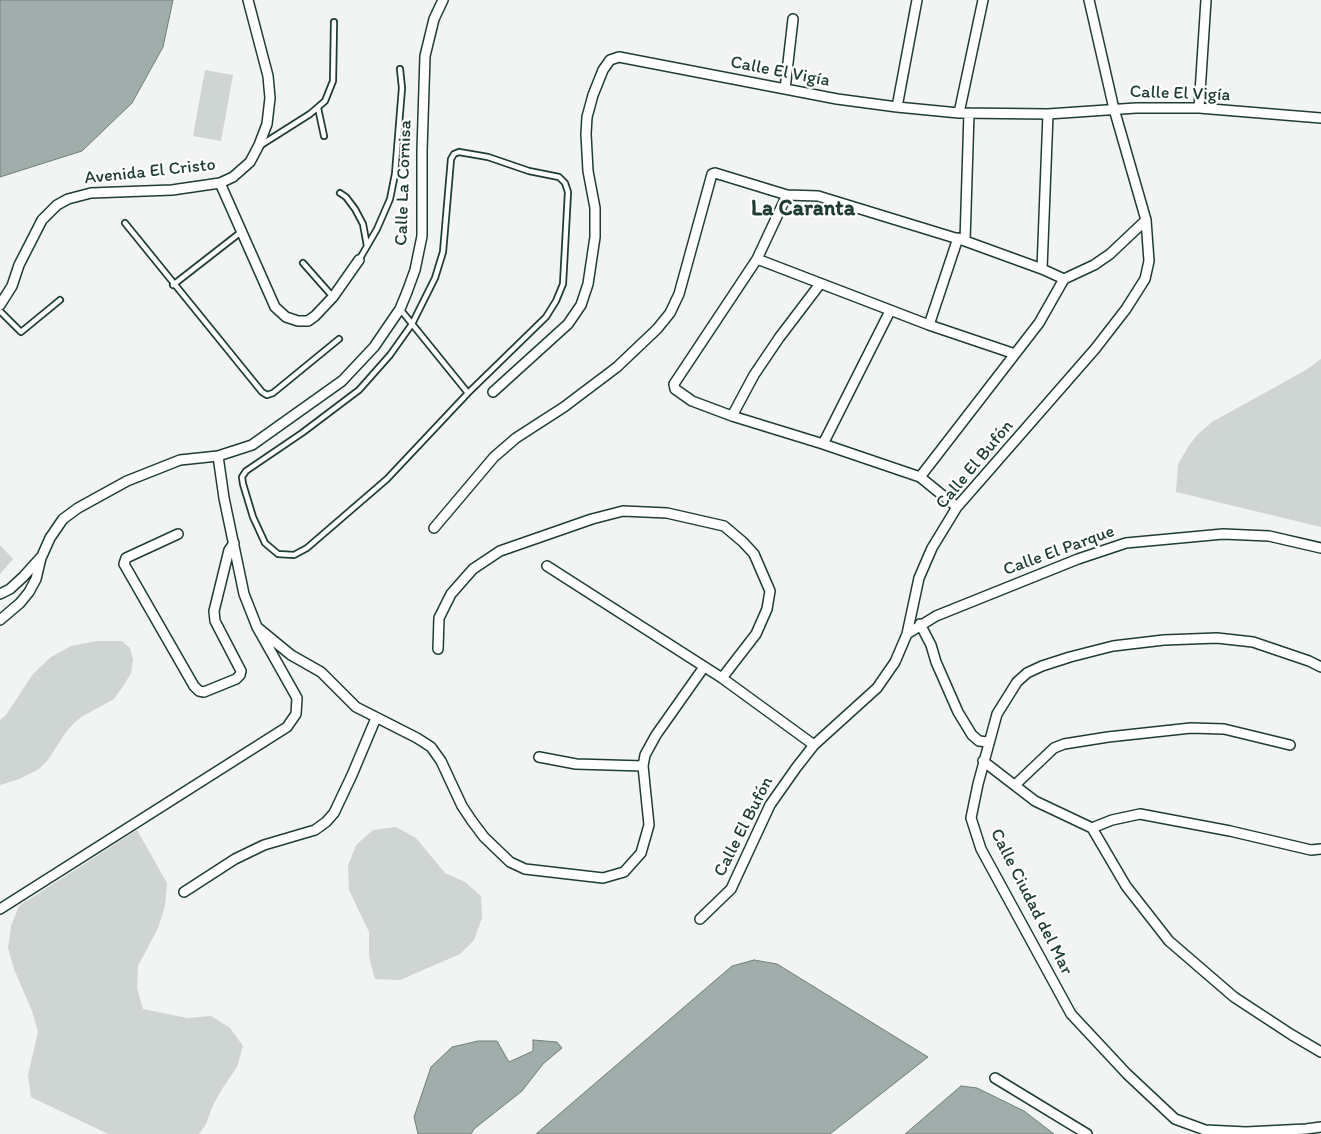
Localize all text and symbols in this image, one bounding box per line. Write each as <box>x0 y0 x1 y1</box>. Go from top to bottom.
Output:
street label: Calle El Vigía <box>729 52 831 92</box>
street label: Calle El Vigía <box>1129 81 1231 107</box>
street label: Calle La Cornisa <box>391 120 417 246</box>
street label: Avenida El Cristo <box>83 154 217 190</box>
district label: La Caranta <box>751 196 855 222</box>
street label: Calle El Bufón <box>932 416 1018 514</box>
street label: Calle El Parque <box>1000 521 1118 581</box>
street label: Calle El Bufón <box>710 773 778 881</box>
street label: Calle Ciudad del Mar <box>985 825 1077 979</box>

